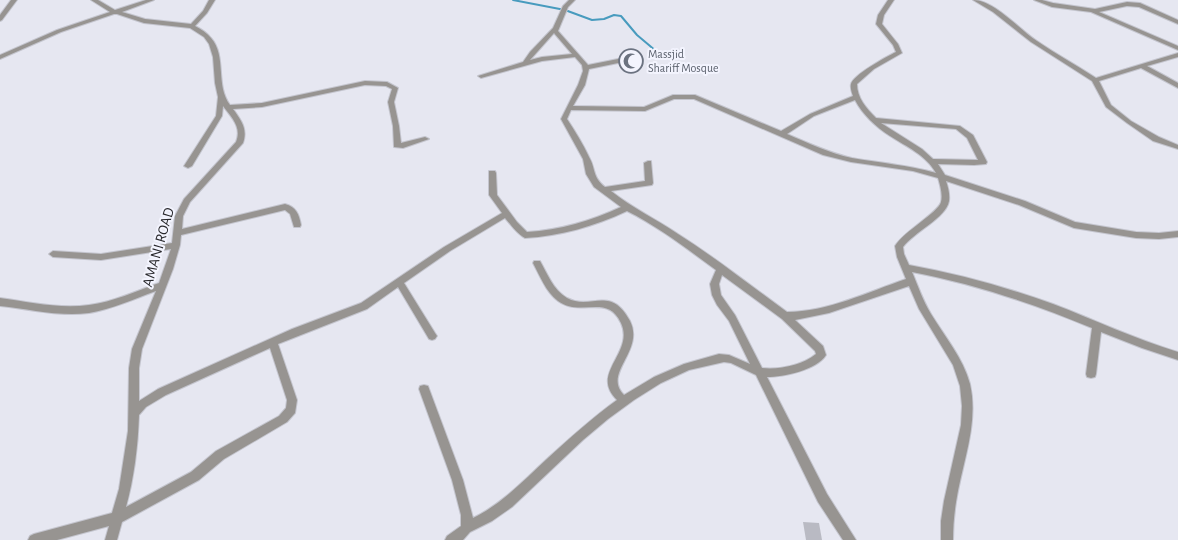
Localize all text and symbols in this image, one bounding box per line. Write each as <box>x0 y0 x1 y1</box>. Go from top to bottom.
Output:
mosque icon: Massjid Shariff Mosque <box>618 48 644 74</box>
place label: Massjid Shariff Mosque <box>648 48 719 74</box>
street label: AMANI ROAD <box>140 205 177 289</box>

